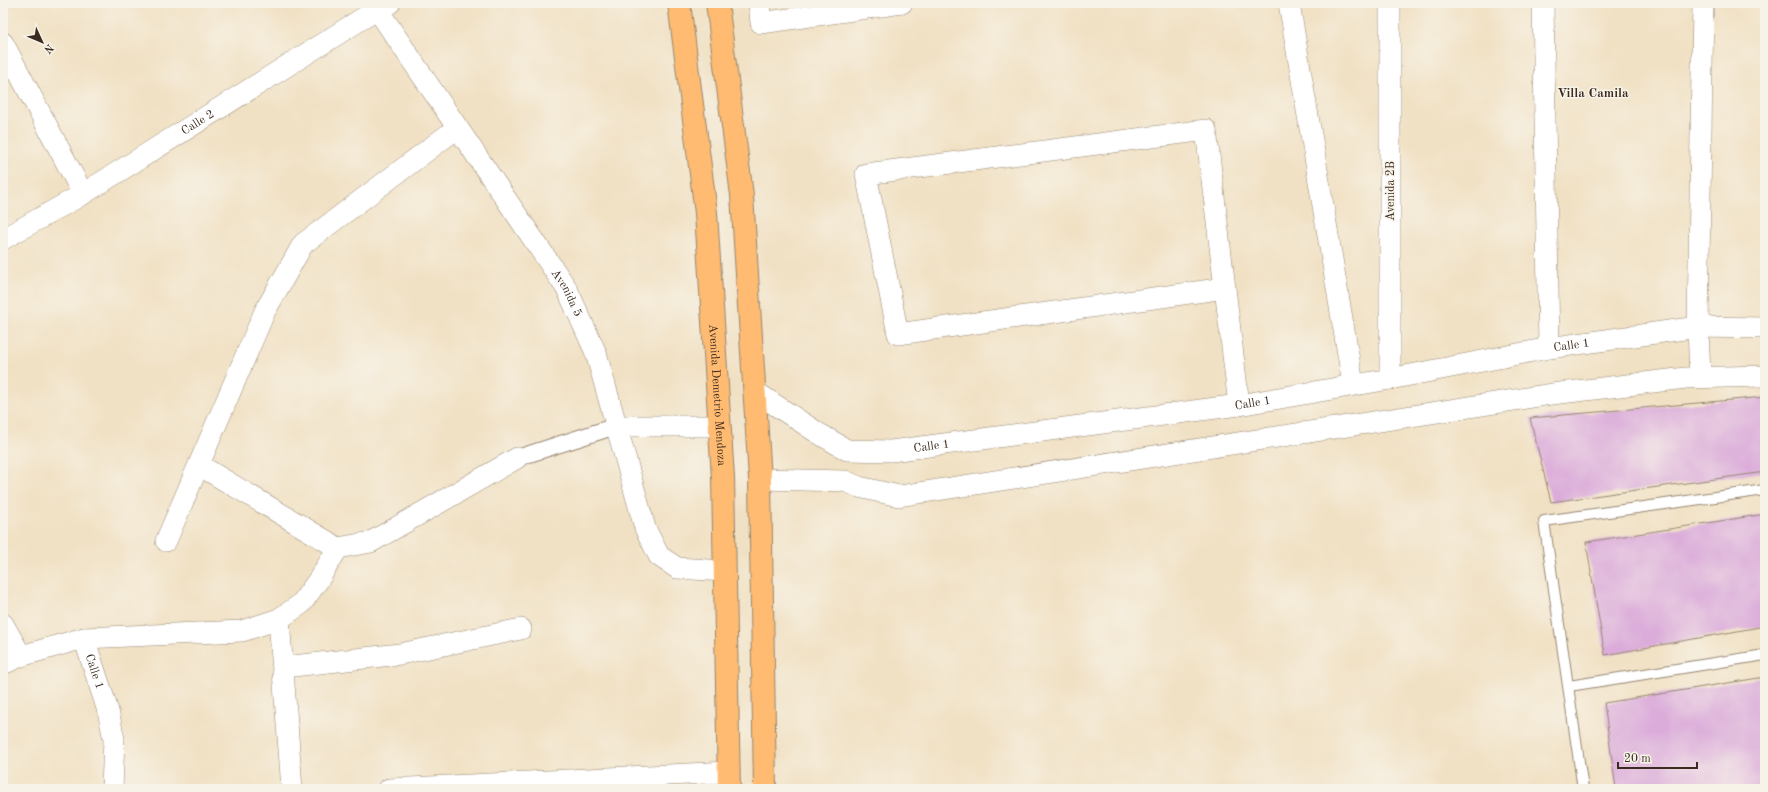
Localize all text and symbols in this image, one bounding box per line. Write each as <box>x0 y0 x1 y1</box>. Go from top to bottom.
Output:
north arrow <box>22 22 62 62</box>
text: N <box>41 41 55 55</box>
district label: Villa Camila <box>1557 87 1629 100</box>
street label: Calle 2 <box>179 108 217 138</box>
street label: Avenida 2B <box>1385 161 1397 221</box>
street label: Avenida 5 <box>549 267 585 319</box>
street label: Avenida Demetrio Mendoza <box>706 324 727 466</box>
street label: Calle 1 <box>1553 337 1590 354</box>
street label: Calle 1 <box>1234 395 1272 413</box>
street label: Calle 1 <box>913 438 950 455</box>
street label: Calle 1 <box>83 652 105 691</box>
scale bar <box>1618 744 1697 770</box>
text: 20 m <box>1624 753 1651 765</box>

